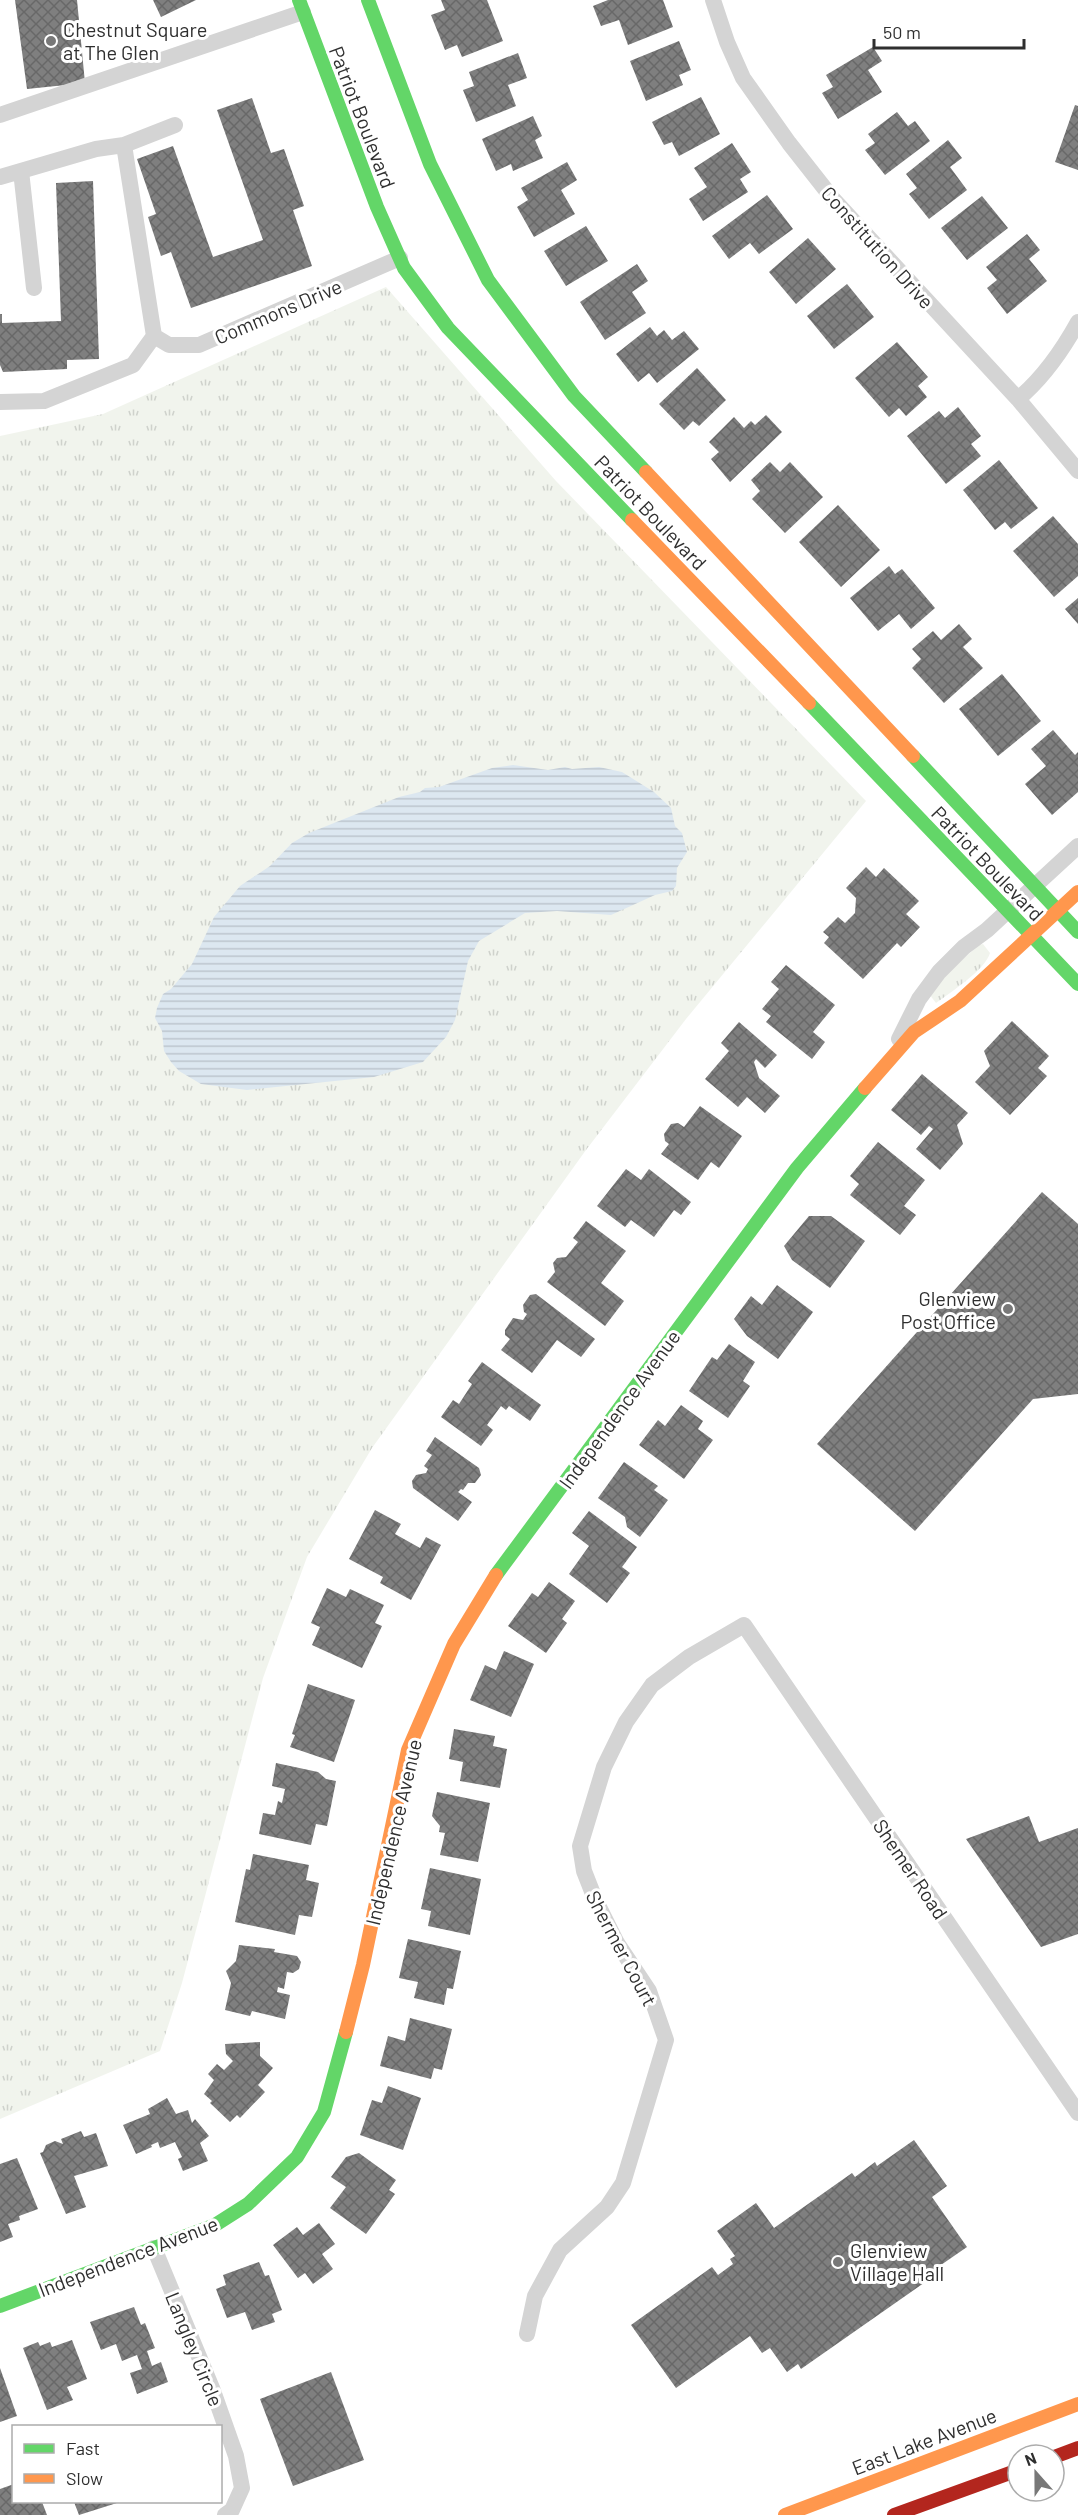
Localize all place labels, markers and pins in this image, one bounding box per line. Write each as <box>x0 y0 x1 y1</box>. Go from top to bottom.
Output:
place label: Chestnut Square at The Glen <box>63 17 207 64</box>
marker: Chestnut Square at The Glen <box>44 34 58 48</box>
place label: Glenview Post Office <box>901 1286 996 1333</box>
marker: Glenview Post Office <box>1001 1302 1015 1316</box>
place label: Glenview Village Hall <box>850 2238 944 2285</box>
marker: Glenview Village Hall <box>831 2255 845 2269</box>

